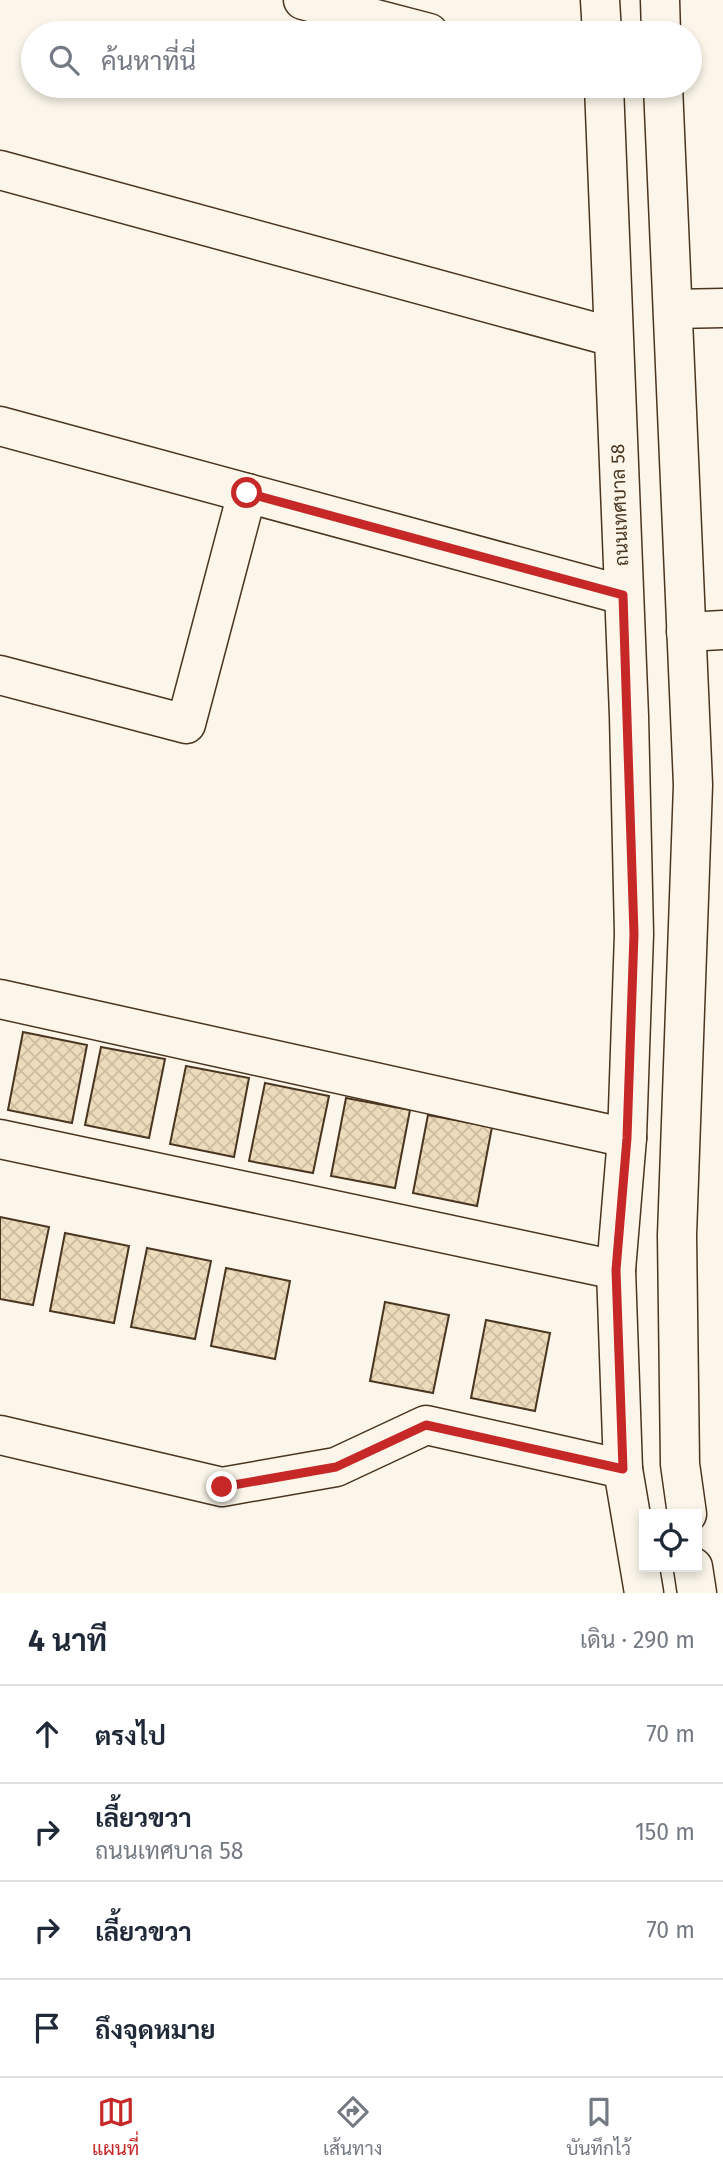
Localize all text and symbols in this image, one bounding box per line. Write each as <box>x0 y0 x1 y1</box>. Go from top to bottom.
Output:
search box <box>21 21 702 98</box>
icon: search <box>45 41 83 79</box>
text: ค้นหาที่นี่ <box>101 46 196 77</box>
street label: ถนนเทศบาล 58 <box>606 443 633 567</box>
route start <box>231 477 262 508</box>
route end <box>206 1471 237 1502</box>
map controls <box>639 1509 702 1572</box>
button: locate <box>639 1509 702 1572</box>
text: 4 นาที <box>28 1623 107 1659</box>
text: เดิน · 290 m <box>580 1626 695 1654</box>
icon: ahead <box>28 1715 66 1753</box>
text: 70 m <box>646 1720 695 1748</box>
text: ตรงไป <box>95 1721 166 1752</box>
text: เลี้ยวขวา <box>95 1803 192 1834</box>
icon: right <box>28 1813 66 1851</box>
text: 150 m <box>635 1818 695 1846</box>
text: ถนนเทศบาล 58 <box>95 1837 243 1865</box>
icon: right <box>28 1911 66 1949</box>
text: 70 m <box>646 1916 695 1944</box>
text: เลี้ยวขวา <box>95 1917 192 1948</box>
icon: arrive <box>28 2009 66 2047</box>
text: ถึงจุดหมาย <box>95 2015 216 2046</box>
tab: แผนที่ <box>92 2093 139 2160</box>
tab: เส้นทาง <box>323 2093 382 2160</box>
tab: บันทึกไว้ <box>566 2093 631 2160</box>

